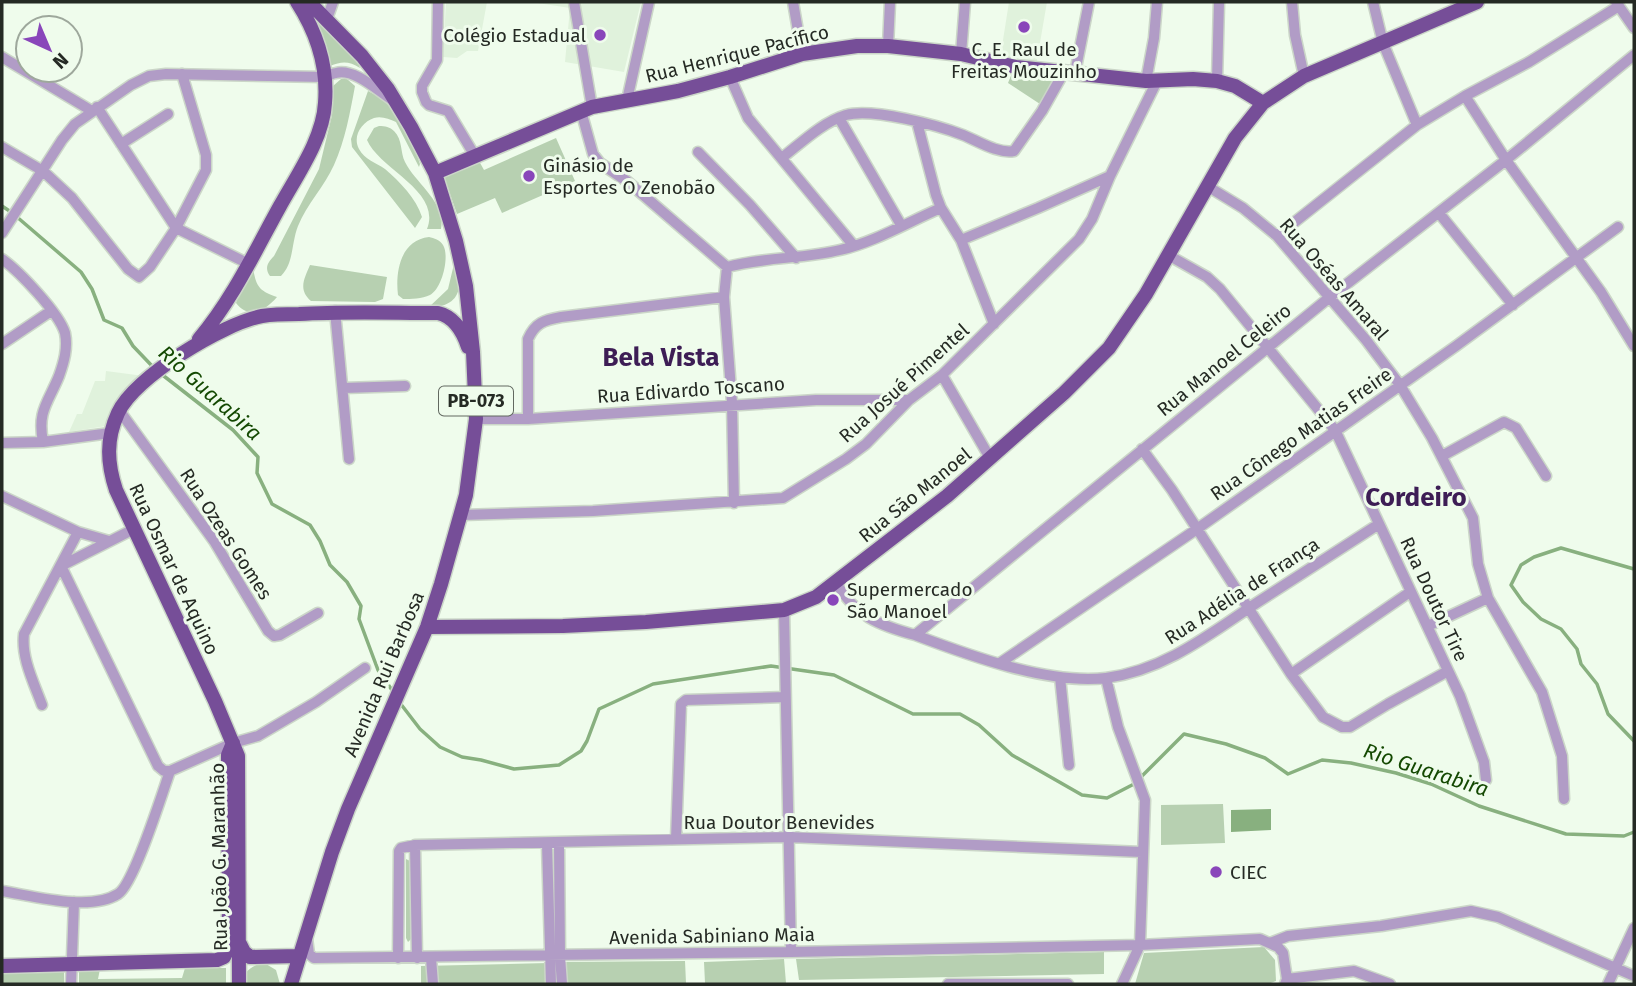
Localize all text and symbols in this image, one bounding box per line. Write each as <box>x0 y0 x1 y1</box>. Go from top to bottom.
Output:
north arrow <box>14 14 84 84</box>
marker: C. E. Raul de Freitas Mouzinho <box>1016 19 1032 35</box>
street label: Rua Henrique Pacífico <box>643 20 831 88</box>
place label: Colégio Estadual <box>443 24 586 47</box>
marker: Colégio Estadual <box>592 27 608 43</box>
place label: C. E. Raul de Freitas Mouzinho <box>951 38 1097 83</box>
text: N <box>48 48 73 74</box>
place label: Ginásio de Esportes O Zenobão <box>543 154 715 199</box>
marker: Ginásio de Esportes O Zenobão <box>521 168 537 184</box>
street label: Rua Oséas Amaral <box>1275 213 1393 345</box>
street label: Rua Manoel Celeiro <box>1152 299 1296 421</box>
street label: Rua Josué Pimentel <box>834 318 974 447</box>
water label: Rio Guarabira <box>153 340 267 446</box>
district label: Bela Vista <box>602 342 720 373</box>
street label: Rua Cônego Matias Freire <box>1206 363 1396 505</box>
street label: Rua Edivardo Toscano <box>596 372 786 408</box>
road number: PB-073 <box>439 386 513 416</box>
street label: Rua São Manoel <box>854 442 976 547</box>
street label: Rua Ozeas Gomes <box>175 464 277 604</box>
street label: Rua Osmar de Aquino <box>124 480 224 658</box>
district label: Cordeiro <box>1365 482 1467 513</box>
street label: Rua Adélia de França <box>1160 532 1324 650</box>
street label: Rua Doutor Tire <box>1395 533 1473 665</box>
place label: Supermercado São Manoel <box>847 578 972 623</box>
street label: Avenida Rui Barbosa <box>339 588 429 760</box>
marker: Supermercado São Manoel <box>825 592 841 608</box>
water label: Rio Guarabira <box>1360 738 1492 802</box>
street label: Rua João G. Maranhão <box>206 763 232 951</box>
street label: Rua Doutor Benevides <box>684 811 875 834</box>
place label: CIEC <box>1230 861 1267 884</box>
marker: CIEC <box>1208 864 1224 880</box>
street label: Avenida Sabiniano Maia <box>609 923 815 949</box>

